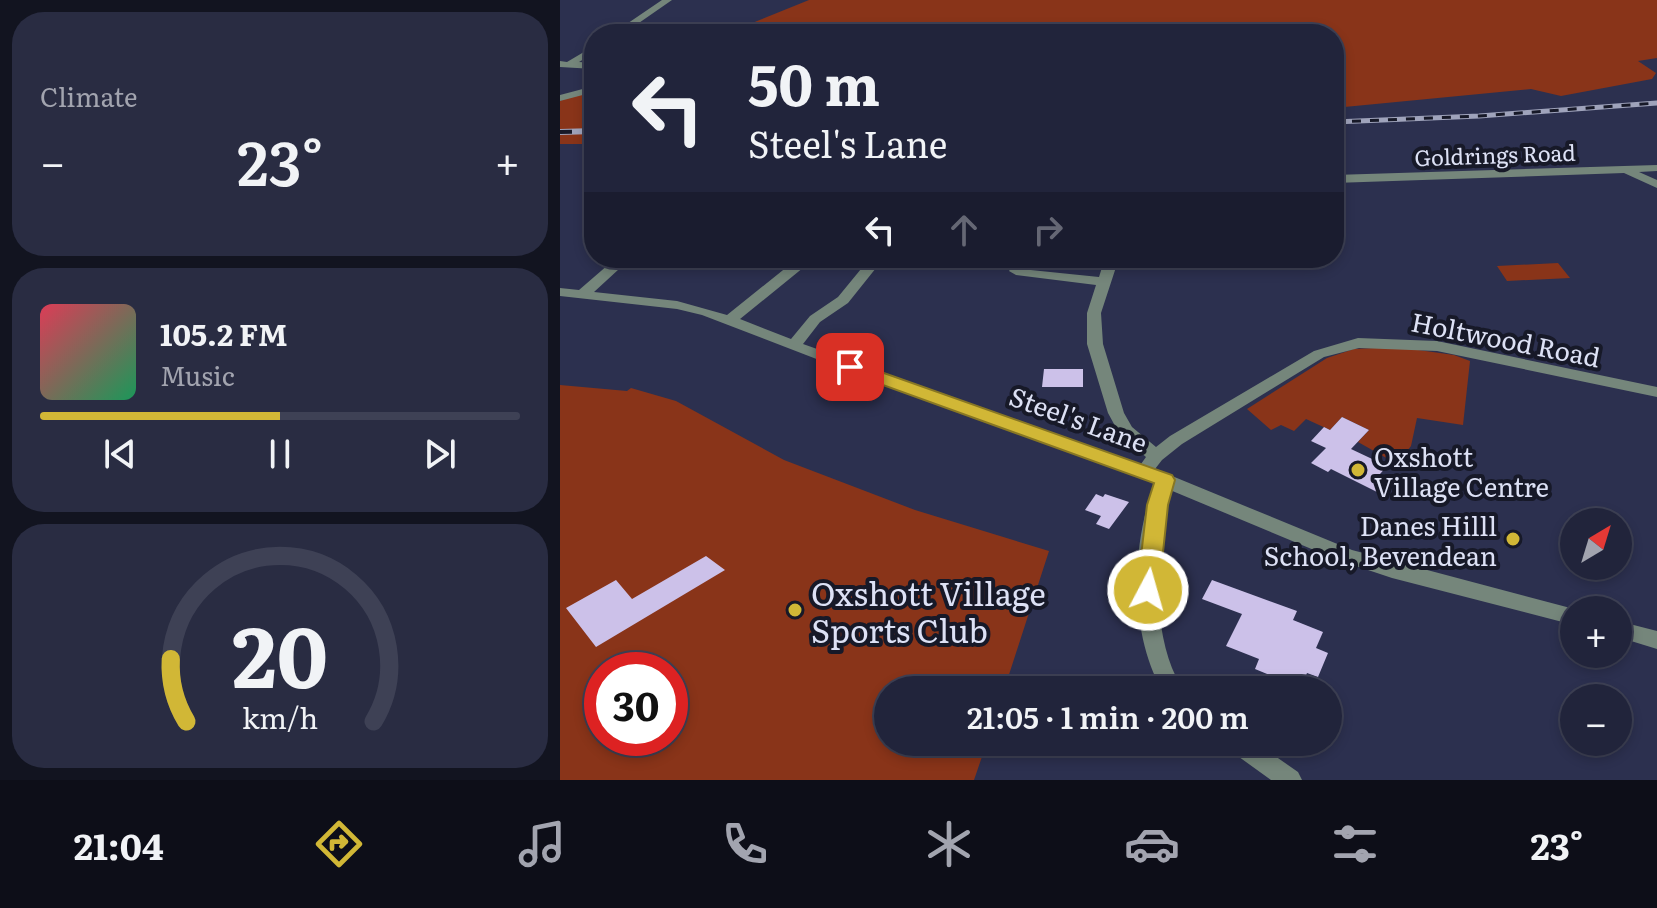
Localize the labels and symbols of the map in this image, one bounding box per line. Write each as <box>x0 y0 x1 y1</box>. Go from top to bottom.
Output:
street label: Goldrings Road <box>1414 135 1576 173</box>
street label: Holtwood Road <box>1408 301 1604 375</box>
pin <box>816 333 884 401</box>
street label: Steel's Lane <box>1005 375 1153 461</box>
place label: Oxshott Village Centre <box>1374 436 1549 505</box>
marker: Oxshott Village Centre <box>1349 461 1367 479</box>
place label: Danes Hilll School, Bevendean <box>1264 505 1497 574</box>
north arrow <box>1560 508 1632 580</box>
marker: Danes Hilll School, Bevendean <box>1504 530 1522 548</box>
position arrow <box>1106 548 1190 632</box>
place label: Oxshott Village Sports Club <box>811 568 1046 653</box>
marker: Oxshott Village Sports Club <box>786 601 804 619</box>
speed limit sign: 30 <box>584 652 688 756</box>

